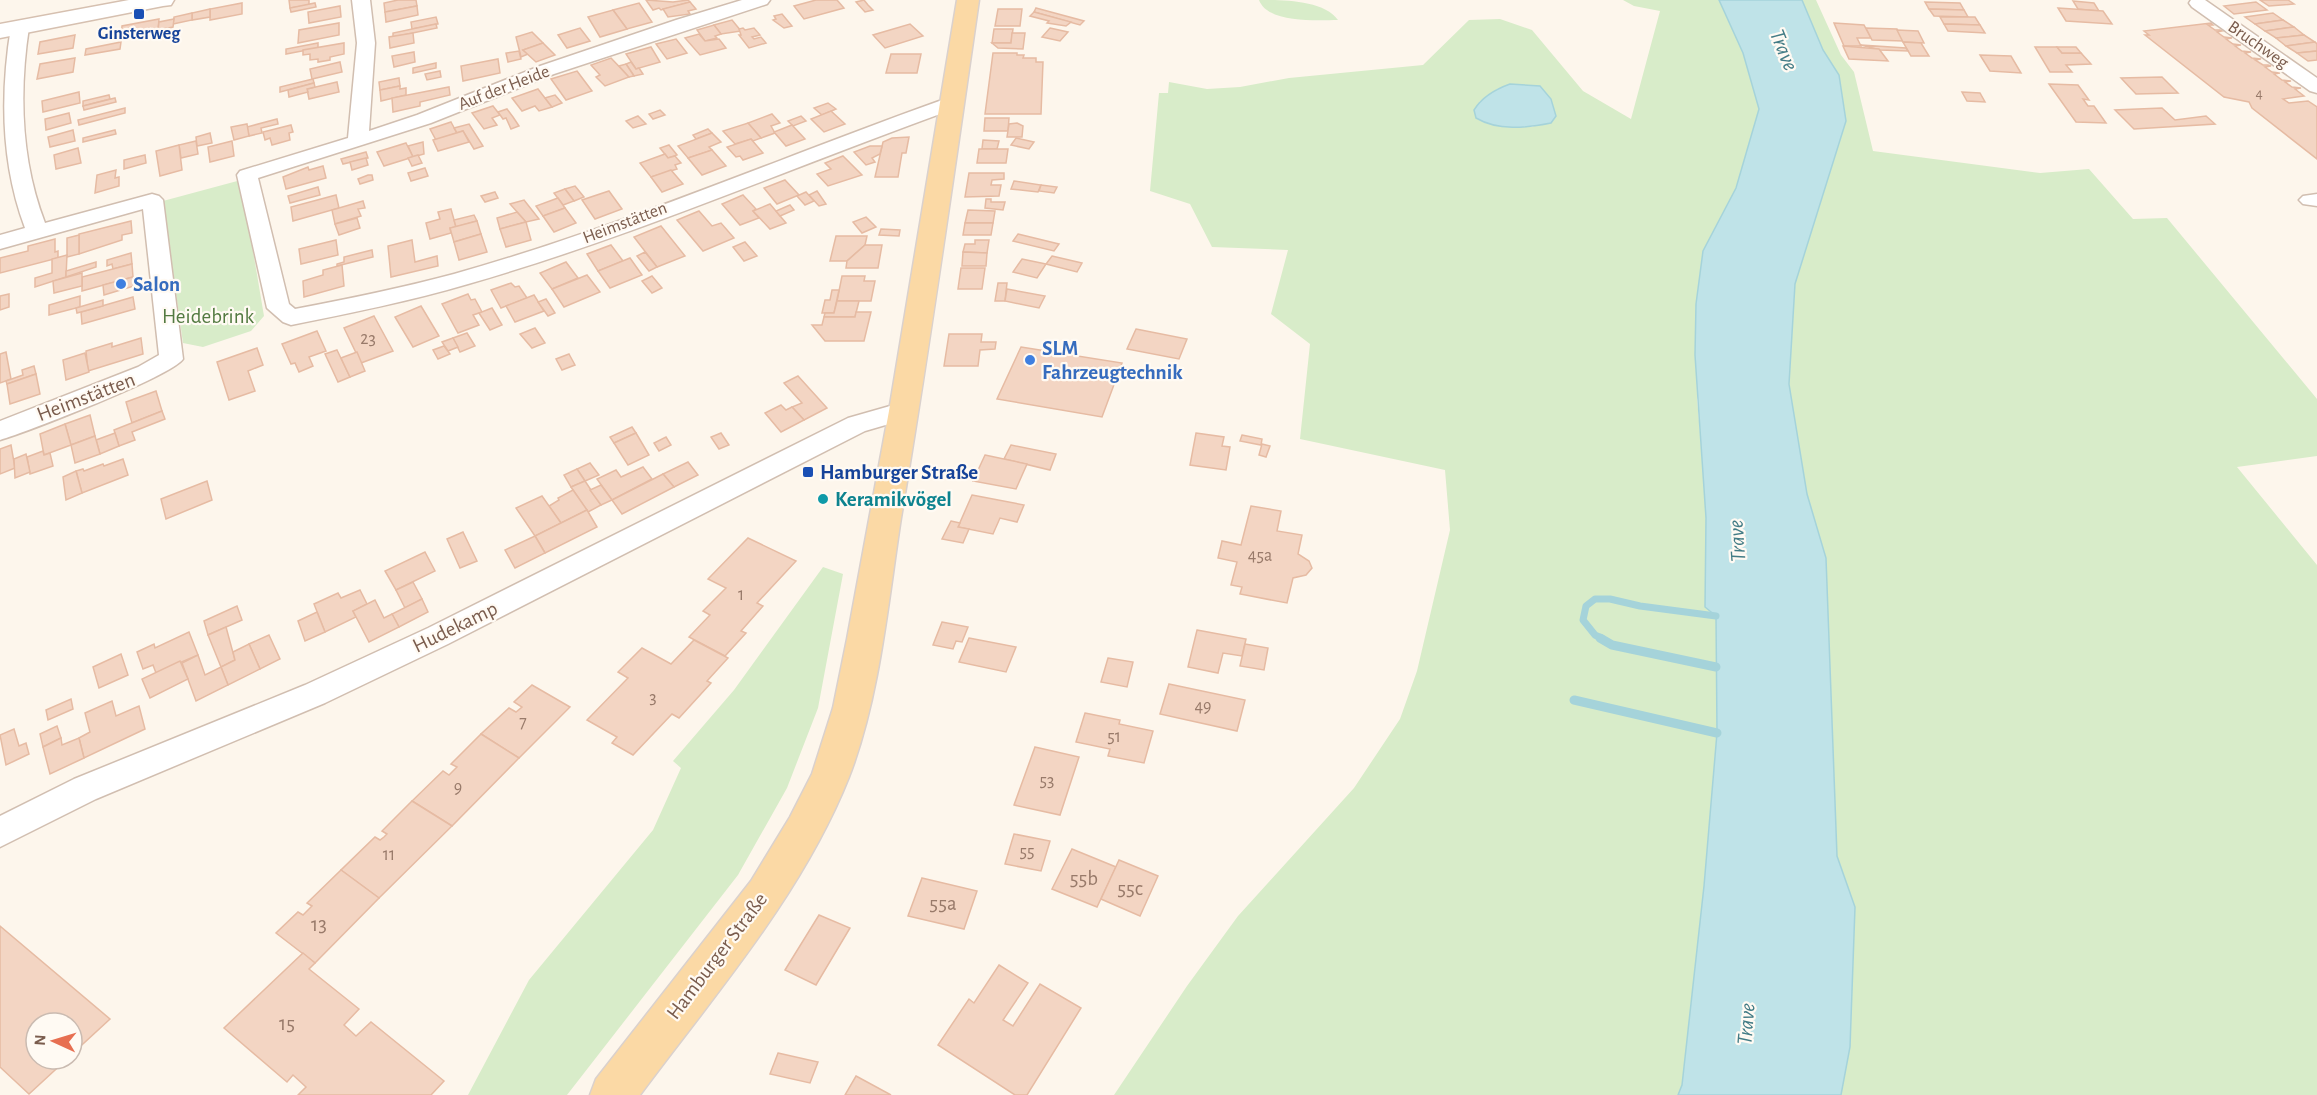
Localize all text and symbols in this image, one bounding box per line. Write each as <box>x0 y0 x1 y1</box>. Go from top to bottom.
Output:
marker: Ginsterweg <box>132 7 146 21</box>
street label: Bruchweg <box>2225 18 2292 72</box>
place label: Ginsterweg <box>98 25 181 43</box>
water label: Trave <box>1766 26 1802 74</box>
street label: Auf der Heide <box>456 62 552 114</box>
house number: 4 <box>2255 86 2263 101</box>
street label: Heimstätten <box>580 199 670 247</box>
place label: Salon <box>133 274 180 295</box>
marker: Salon <box>114 277 128 291</box>
park label: Heidebrink <box>162 306 254 327</box>
house number: 23 <box>360 330 376 348</box>
place label: SLM Fahrzeugtechnik <box>1042 338 1183 383</box>
marker: SLM Fahrzeugtechnik <box>1023 353 1037 367</box>
street label: Heimstätten <box>34 369 138 425</box>
place label: Hamburger Straße <box>820 462 978 483</box>
marker: Hamburger Straße <box>801 465 815 479</box>
place label: Keramikvögel <box>835 489 952 510</box>
marker: Keramikvögel <box>816 492 830 506</box>
water label: Trave <box>1725 519 1749 563</box>
house number: 45a <box>1248 547 1272 565</box>
house number: 1 <box>738 586 744 604</box>
street label: Hudekamp <box>409 597 501 657</box>
house number: 3 <box>649 689 657 707</box>
house number: 49 <box>1194 698 1212 716</box>
house number: 7 <box>519 714 527 732</box>
house number: 51 <box>1107 728 1121 746</box>
house number: 53 <box>1040 772 1054 790</box>
house number: 9 <box>454 779 462 797</box>
house number: 55 <box>1019 843 1035 861</box>
house number: 11 <box>383 846 395 864</box>
house number: 55b <box>1070 868 1098 889</box>
house number: 55c <box>1117 878 1143 899</box>
street label: Hamburger Straße <box>663 889 771 1023</box>
house number: 55a <box>929 893 957 914</box>
house number: 13 <box>311 914 327 935</box>
water label: Trave <box>1733 1002 1759 1046</box>
north arrow <box>24 1011 84 1071</box>
house number: 15 <box>279 1013 295 1034</box>
text: N <box>32 1034 48 1046</box>

